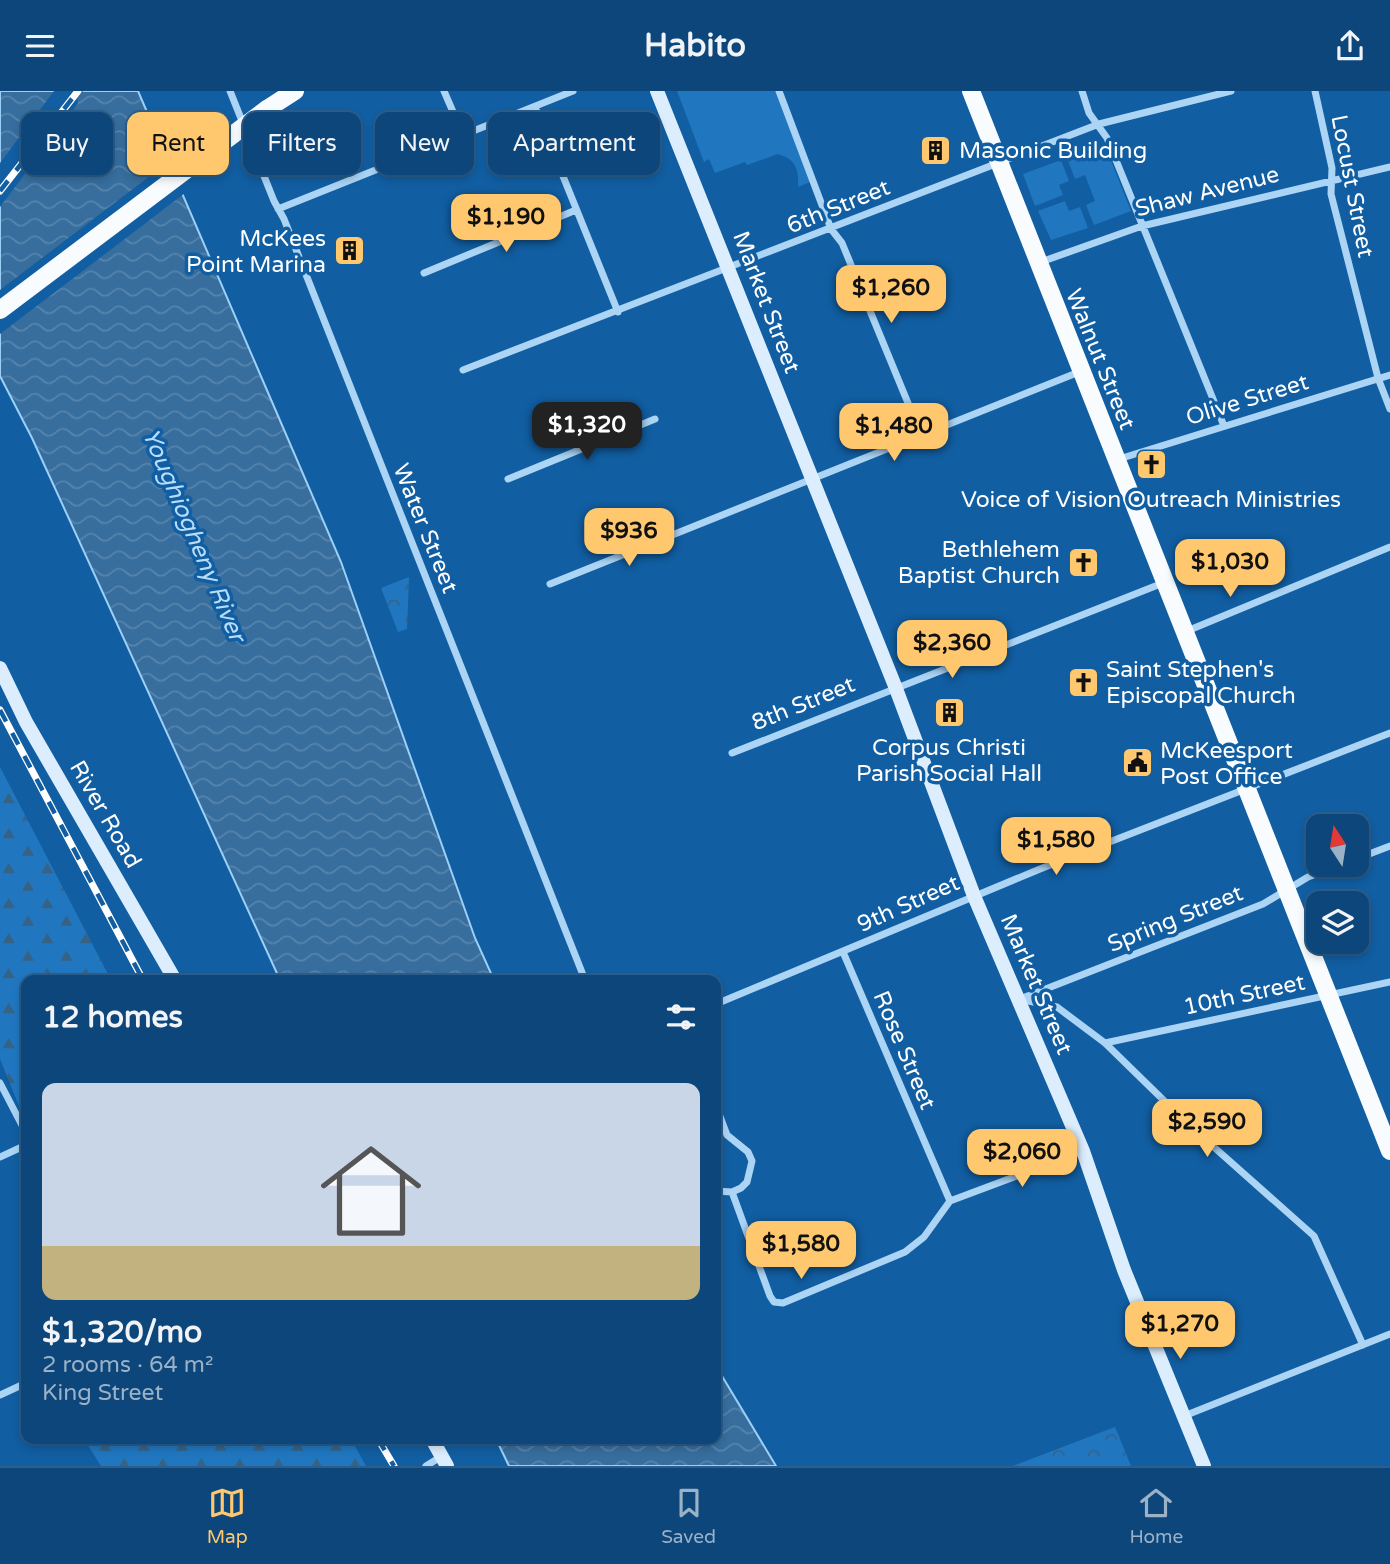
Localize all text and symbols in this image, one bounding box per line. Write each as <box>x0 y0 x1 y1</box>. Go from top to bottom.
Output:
icon: menu <box>21 27 59 65</box>
text: Habito <box>644 27 746 65</box>
icon: share <box>1331 27 1369 65</box>
chip: Buy <box>21 112 113 175</box>
chip: Rent <box>127 112 229 175</box>
chip: Filters <box>243 112 361 175</box>
chip: New <box>375 112 474 175</box>
chip: Apartment <box>488 112 660 175</box>
street label: Locust Street <box>1324 112 1380 260</box>
building icon: Masonic Building <box>919 133 953 167</box>
place label: Masonic Building <box>959 137 1147 165</box>
street label: Shaw Avenue <box>1132 161 1282 223</box>
street label: 6th Street <box>783 173 894 240</box>
pin: $1,190 <box>449 195 563 254</box>
text: $1,190 <box>467 203 545 231</box>
place label: McKees Point Marina <box>186 225 326 279</box>
street label: Market Street <box>726 227 806 377</box>
building icon: McKees Point Marina <box>332 234 366 268</box>
pin: $1,260 <box>834 265 948 325</box>
text: $1,260 <box>852 274 930 302</box>
street label: Walnut Street <box>1059 285 1141 434</box>
street label: Olive Street <box>1183 368 1312 432</box>
pin: $1,320 <box>530 403 644 462</box>
pin: $1,480 <box>837 403 951 463</box>
text: $1,320 <box>548 411 626 439</box>
text: $1,480 <box>855 412 933 440</box>
water label: Youghiogheny River <box>136 424 253 649</box>
church icon: Voice of Vision Outreach Ministries <box>1134 448 1168 482</box>
street label: Water Street <box>386 460 464 597</box>
place label: Voice of Vision Outreach Ministries <box>961 486 1341 514</box>
pin: $936 <box>588 509 670 568</box>
text: $936 <box>600 517 658 545</box>
place label: Bethlehem Baptist Church <box>898 536 1060 590</box>
pin: $1,030 <box>1173 539 1287 599</box>
church icon: Bethlehem Baptist Church <box>1066 545 1100 579</box>
text: $1,030 <box>1191 548 1269 576</box>
pin: $2,360 <box>895 621 1009 680</box>
text: $2,360 <box>913 629 991 657</box>
place label: Saint Stephen's Episcopal Church <box>1106 656 1296 710</box>
church icon: Saint Stephen's Episcopal Church <box>1066 665 1100 699</box>
street label: 8th Street <box>748 670 859 737</box>
building icon: Corpus Christi Parish Social Hall <box>932 696 966 730</box>
place label: Corpus Christi Parish Social Hall <box>856 734 1042 788</box>
place label: McKeesport Post Office <box>1160 737 1293 791</box>
public building icon: McKeesport Post Office <box>1120 746 1154 780</box>
street label: River Road <box>63 756 147 873</box>
north arrow <box>1306 814 1368 877</box>
map controls <box>1306 814 1369 954</box>
pin: $1,580 <box>999 817 1113 877</box>
text: $1,580 <box>1017 826 1095 854</box>
street label: 9th Street <box>853 869 964 939</box>
street label: Spring Street <box>1104 879 1247 959</box>
button: layers <box>1306 891 1369 954</box>
street label: Market Street <box>994 910 1078 1059</box>
street label: 10th Street <box>1181 968 1308 1022</box>
street label: Rose Street <box>867 987 942 1114</box>
icon: filters <box>662 998 700 1036</box>
text: 12 homes <box>42 999 183 1036</box>
pin: $2,590 <box>1150 1100 1264 1159</box>
text: $2,590 <box>1168 1108 1246 1136</box>
icon: home <box>308 1128 434 1254</box>
pin: $2,060 <box>965 1129 1079 1189</box>
text: $2,060 <box>983 1138 1061 1166</box>
pin: $1,580 <box>744 1221 858 1281</box>
text: $1,580 <box>762 1230 840 1258</box>
pin: $1,270 <box>1123 1301 1237 1361</box>
text: $1,270 <box>1141 1310 1219 1338</box>
text: $1,320/mo <box>42 1314 202 1351</box>
text: 2 rooms · 64 m² <box>42 1351 213 1379</box>
text: King Street <box>42 1379 163 1407</box>
tab: Map <box>207 1484 248 1548</box>
tab: Saved <box>661 1484 716 1548</box>
tab: Home <box>1129 1484 1183 1548</box>

